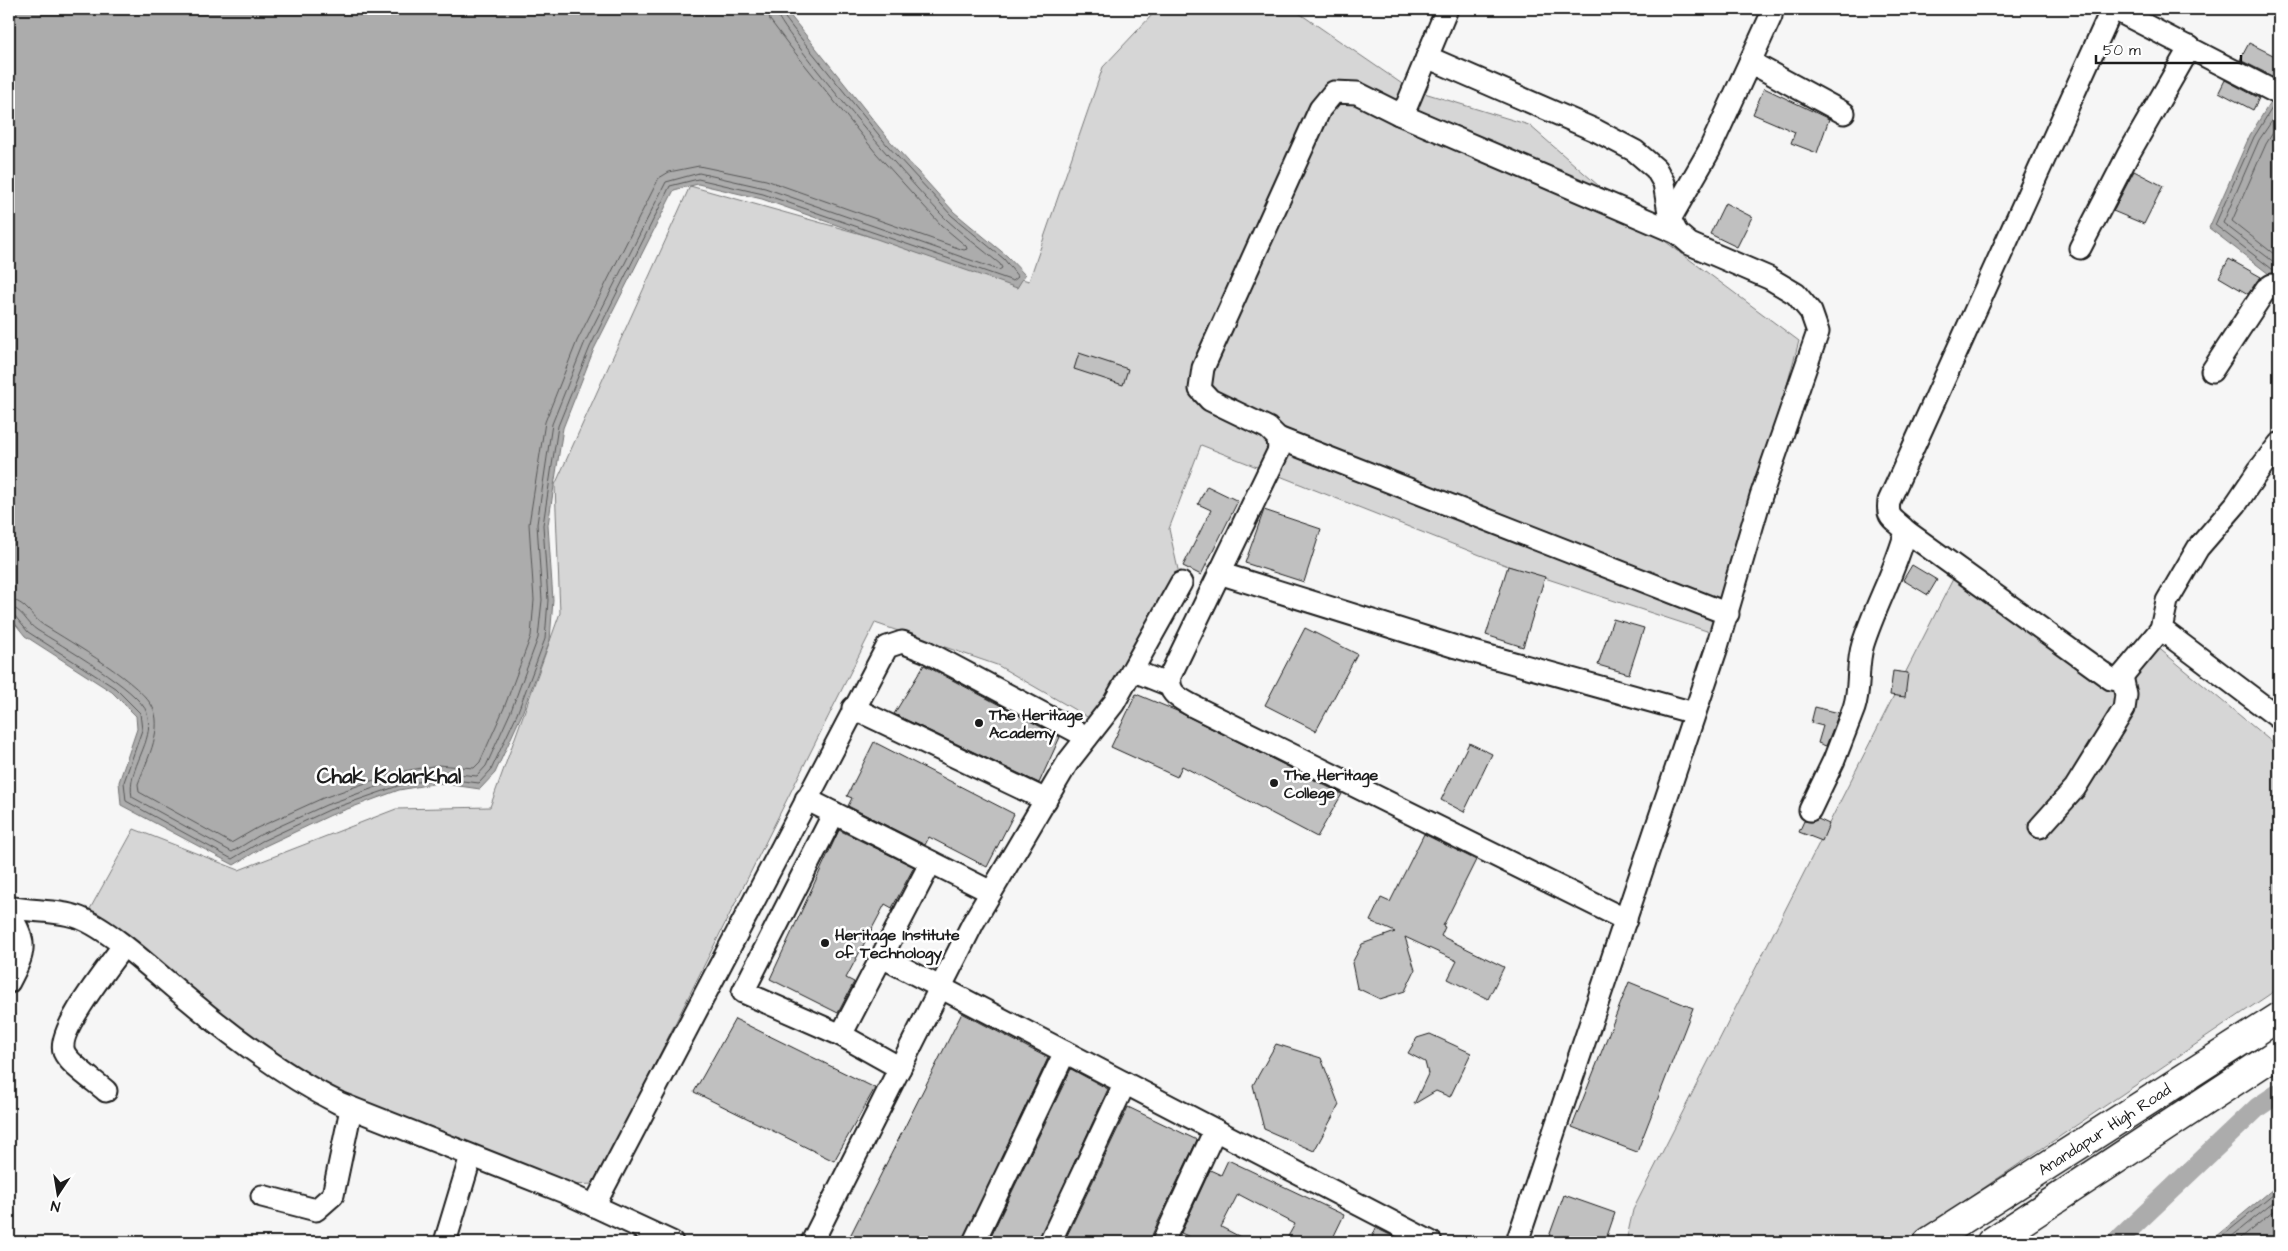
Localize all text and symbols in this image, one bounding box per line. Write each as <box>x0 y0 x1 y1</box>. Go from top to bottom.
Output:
scale bar <box>2096 32 2240 64</box>
text: 50 m <box>2103 40 2141 61</box>
place label: The Heritage Academy <box>988 704 1083 745</box>
marker: The Heritage Academy <box>973 717 985 729</box>
district label: Chak Kolarkhal <box>317 762 462 791</box>
place label: The Heritage College <box>1283 764 1378 806</box>
marker: The Heritage College <box>1268 777 1280 789</box>
place label: Heritage Institute of Technology <box>835 924 960 966</box>
marker: Heritage Institute of Technology <box>819 937 831 949</box>
street label: Anandapur High Road <box>2034 1079 2176 1182</box>
north arrow <box>32 1168 82 1218</box>
text: N <box>49 1195 62 1216</box>

